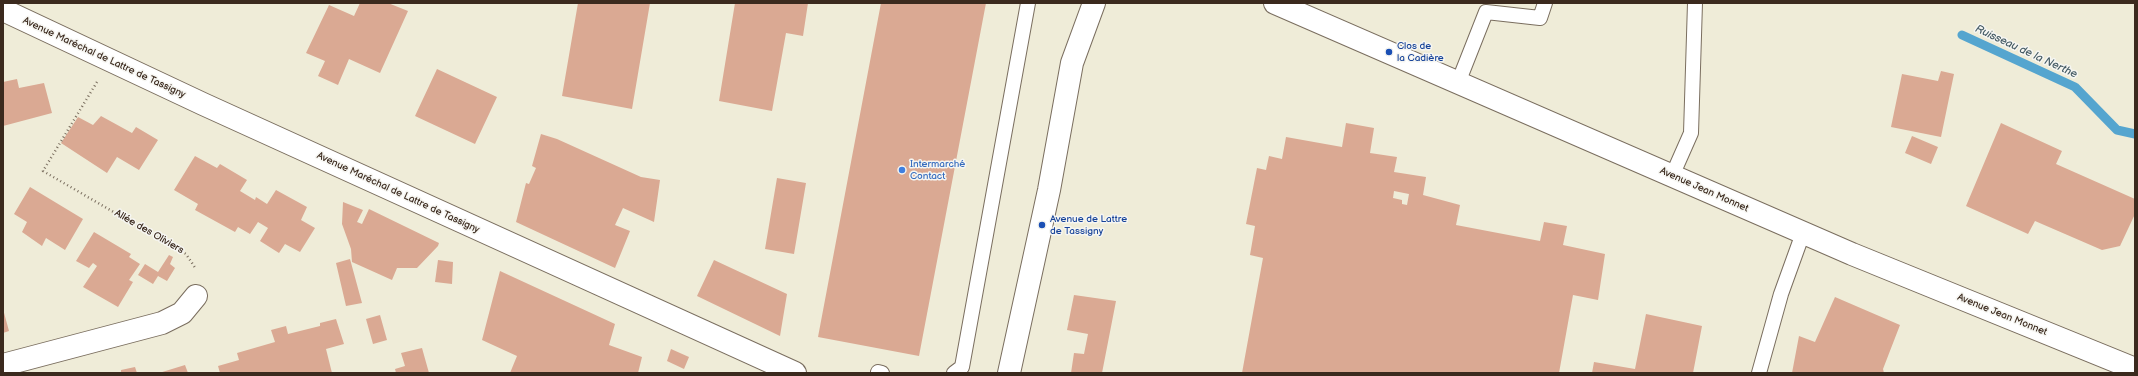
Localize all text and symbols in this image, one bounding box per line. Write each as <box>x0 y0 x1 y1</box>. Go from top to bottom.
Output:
street label: Avenue Maréchal de Lattre de Tassigny <box>21 15 187 101</box>
water label: Ruisseau de la Nerthe <box>1973 22 2079 82</box>
place label: Clos de la Cadière <box>1397 40 1444 64</box>
marker: Clos de la Cadière <box>1384 47 1394 57</box>
street label: Avenue Maréchal de Lattre de Tassigny <box>315 150 481 236</box>
place label: Intermarché Contact <box>910 158 965 182</box>
marker: Intermarché Contact <box>897 165 907 175</box>
street label: Avenue Jean Monnet <box>1658 165 1750 215</box>
street label: Allée des Oliviers <box>112 207 186 257</box>
place label: Avenue de Lattre de Tassigny <box>1050 213 1127 236</box>
marker: Avenue de Lattre de Tassigny <box>1037 220 1047 230</box>
street label: Avenue Jean Monnet <box>1955 291 2049 339</box>

